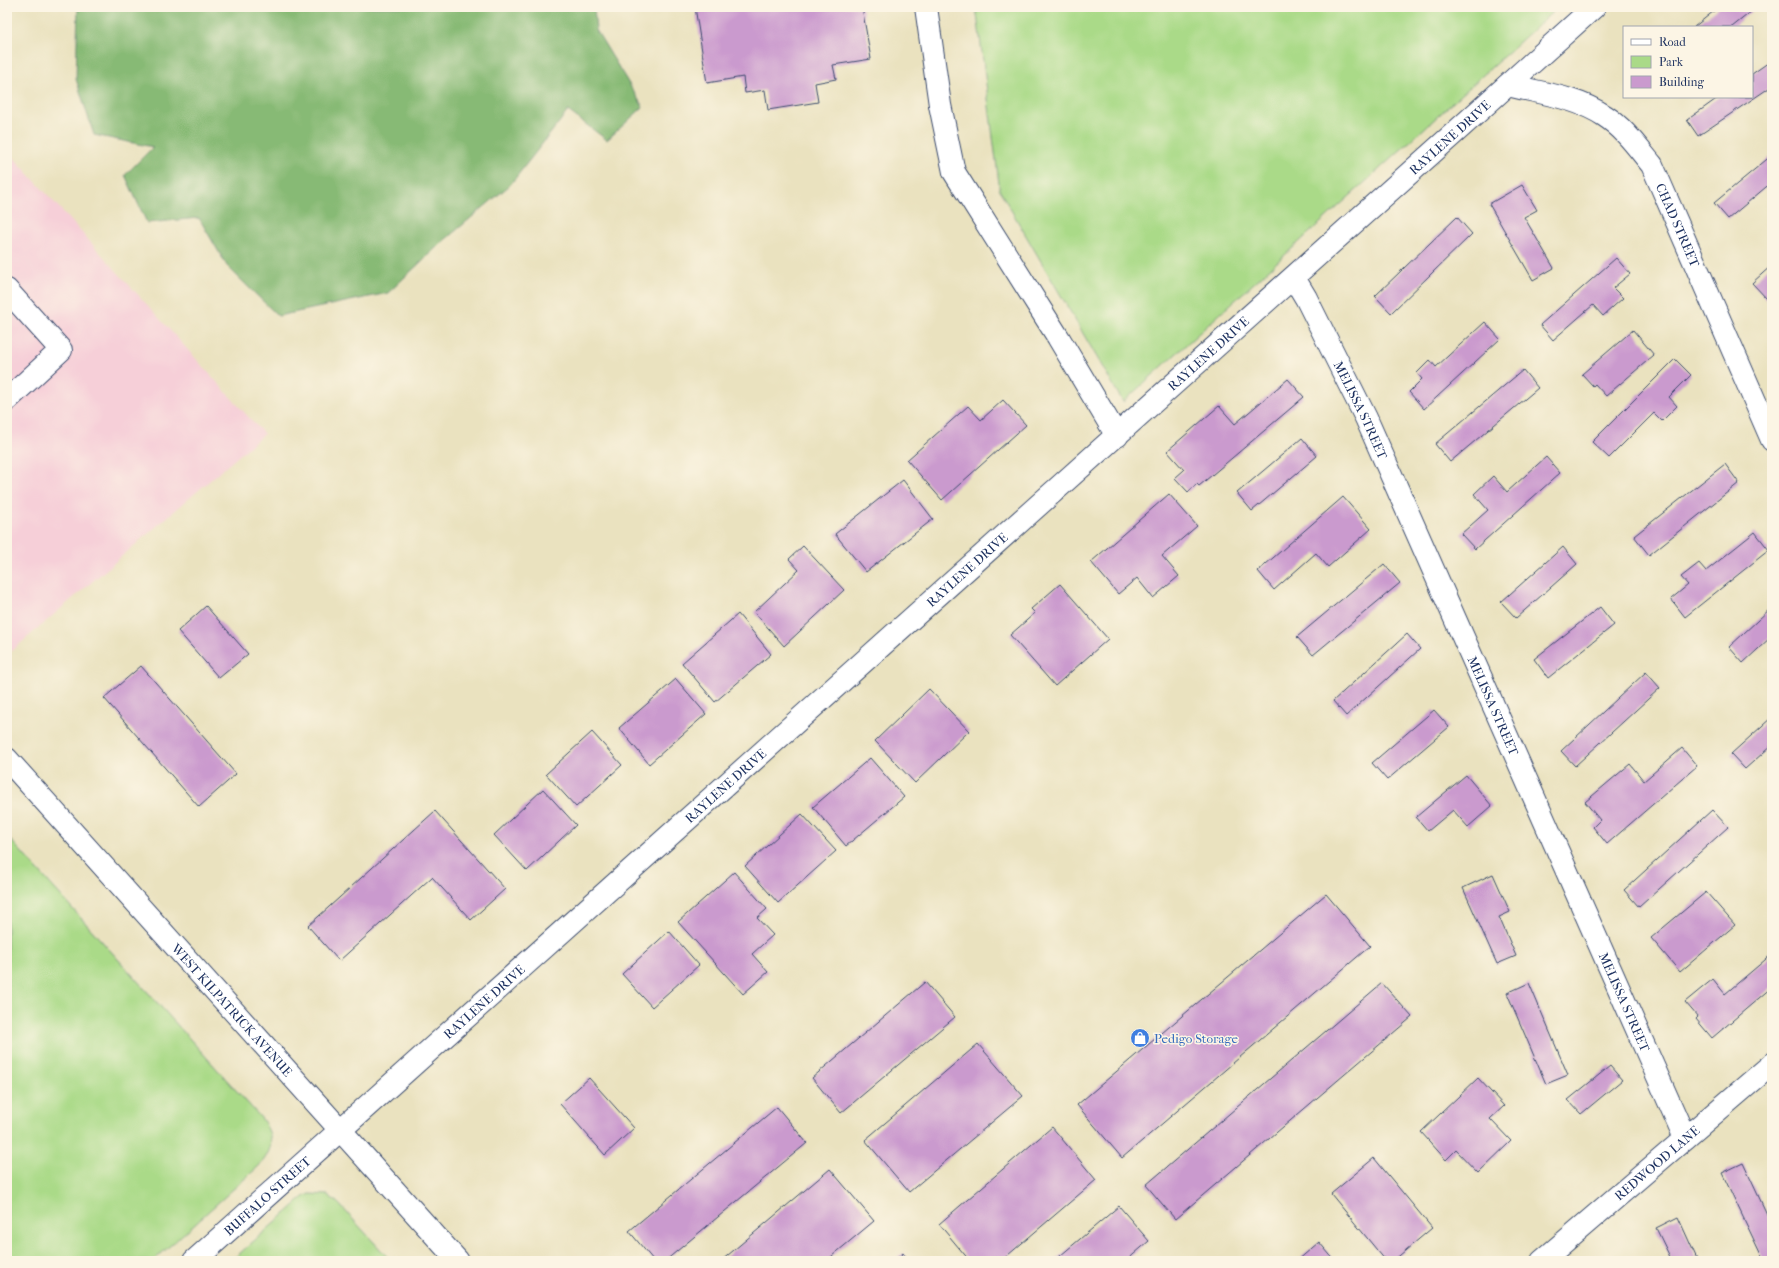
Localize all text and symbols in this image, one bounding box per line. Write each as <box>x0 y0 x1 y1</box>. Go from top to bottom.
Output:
legend <box>1623 26 1753 98</box>
text: Road <box>1659 35 1686 49</box>
text: Park <box>1659 55 1684 69</box>
text: Building <box>1659 75 1704 89</box>
street label: RAYLENE DRIVE <box>1406 97 1493 178</box>
street label: CHAD STREET <box>1653 181 1703 269</box>
street label: RAYLENE DRIVE <box>1165 314 1252 394</box>
street label: MELISSA STREET <box>1331 359 1390 462</box>
street label: RAYLENE DRIVE <box>923 530 1011 610</box>
street label: MELISSA STREET <box>1464 654 1522 758</box>
street label: RAYLENE DRIVE <box>682 746 769 826</box>
street label: WEST KILPATRICK AVENUE <box>168 940 295 1079</box>
street label: MELISSA STREET <box>1596 950 1653 1054</box>
street label: RAYLENE DRIVE <box>441 962 528 1042</box>
shop icon: Pedigo Storage <box>1129 1027 1151 1049</box>
place label: Pedigo Storage <box>1154 1031 1238 1046</box>
street label: REDWOOD LANE <box>1612 1123 1703 1204</box>
street label: BUFFALO STREET <box>221 1153 314 1239</box>

